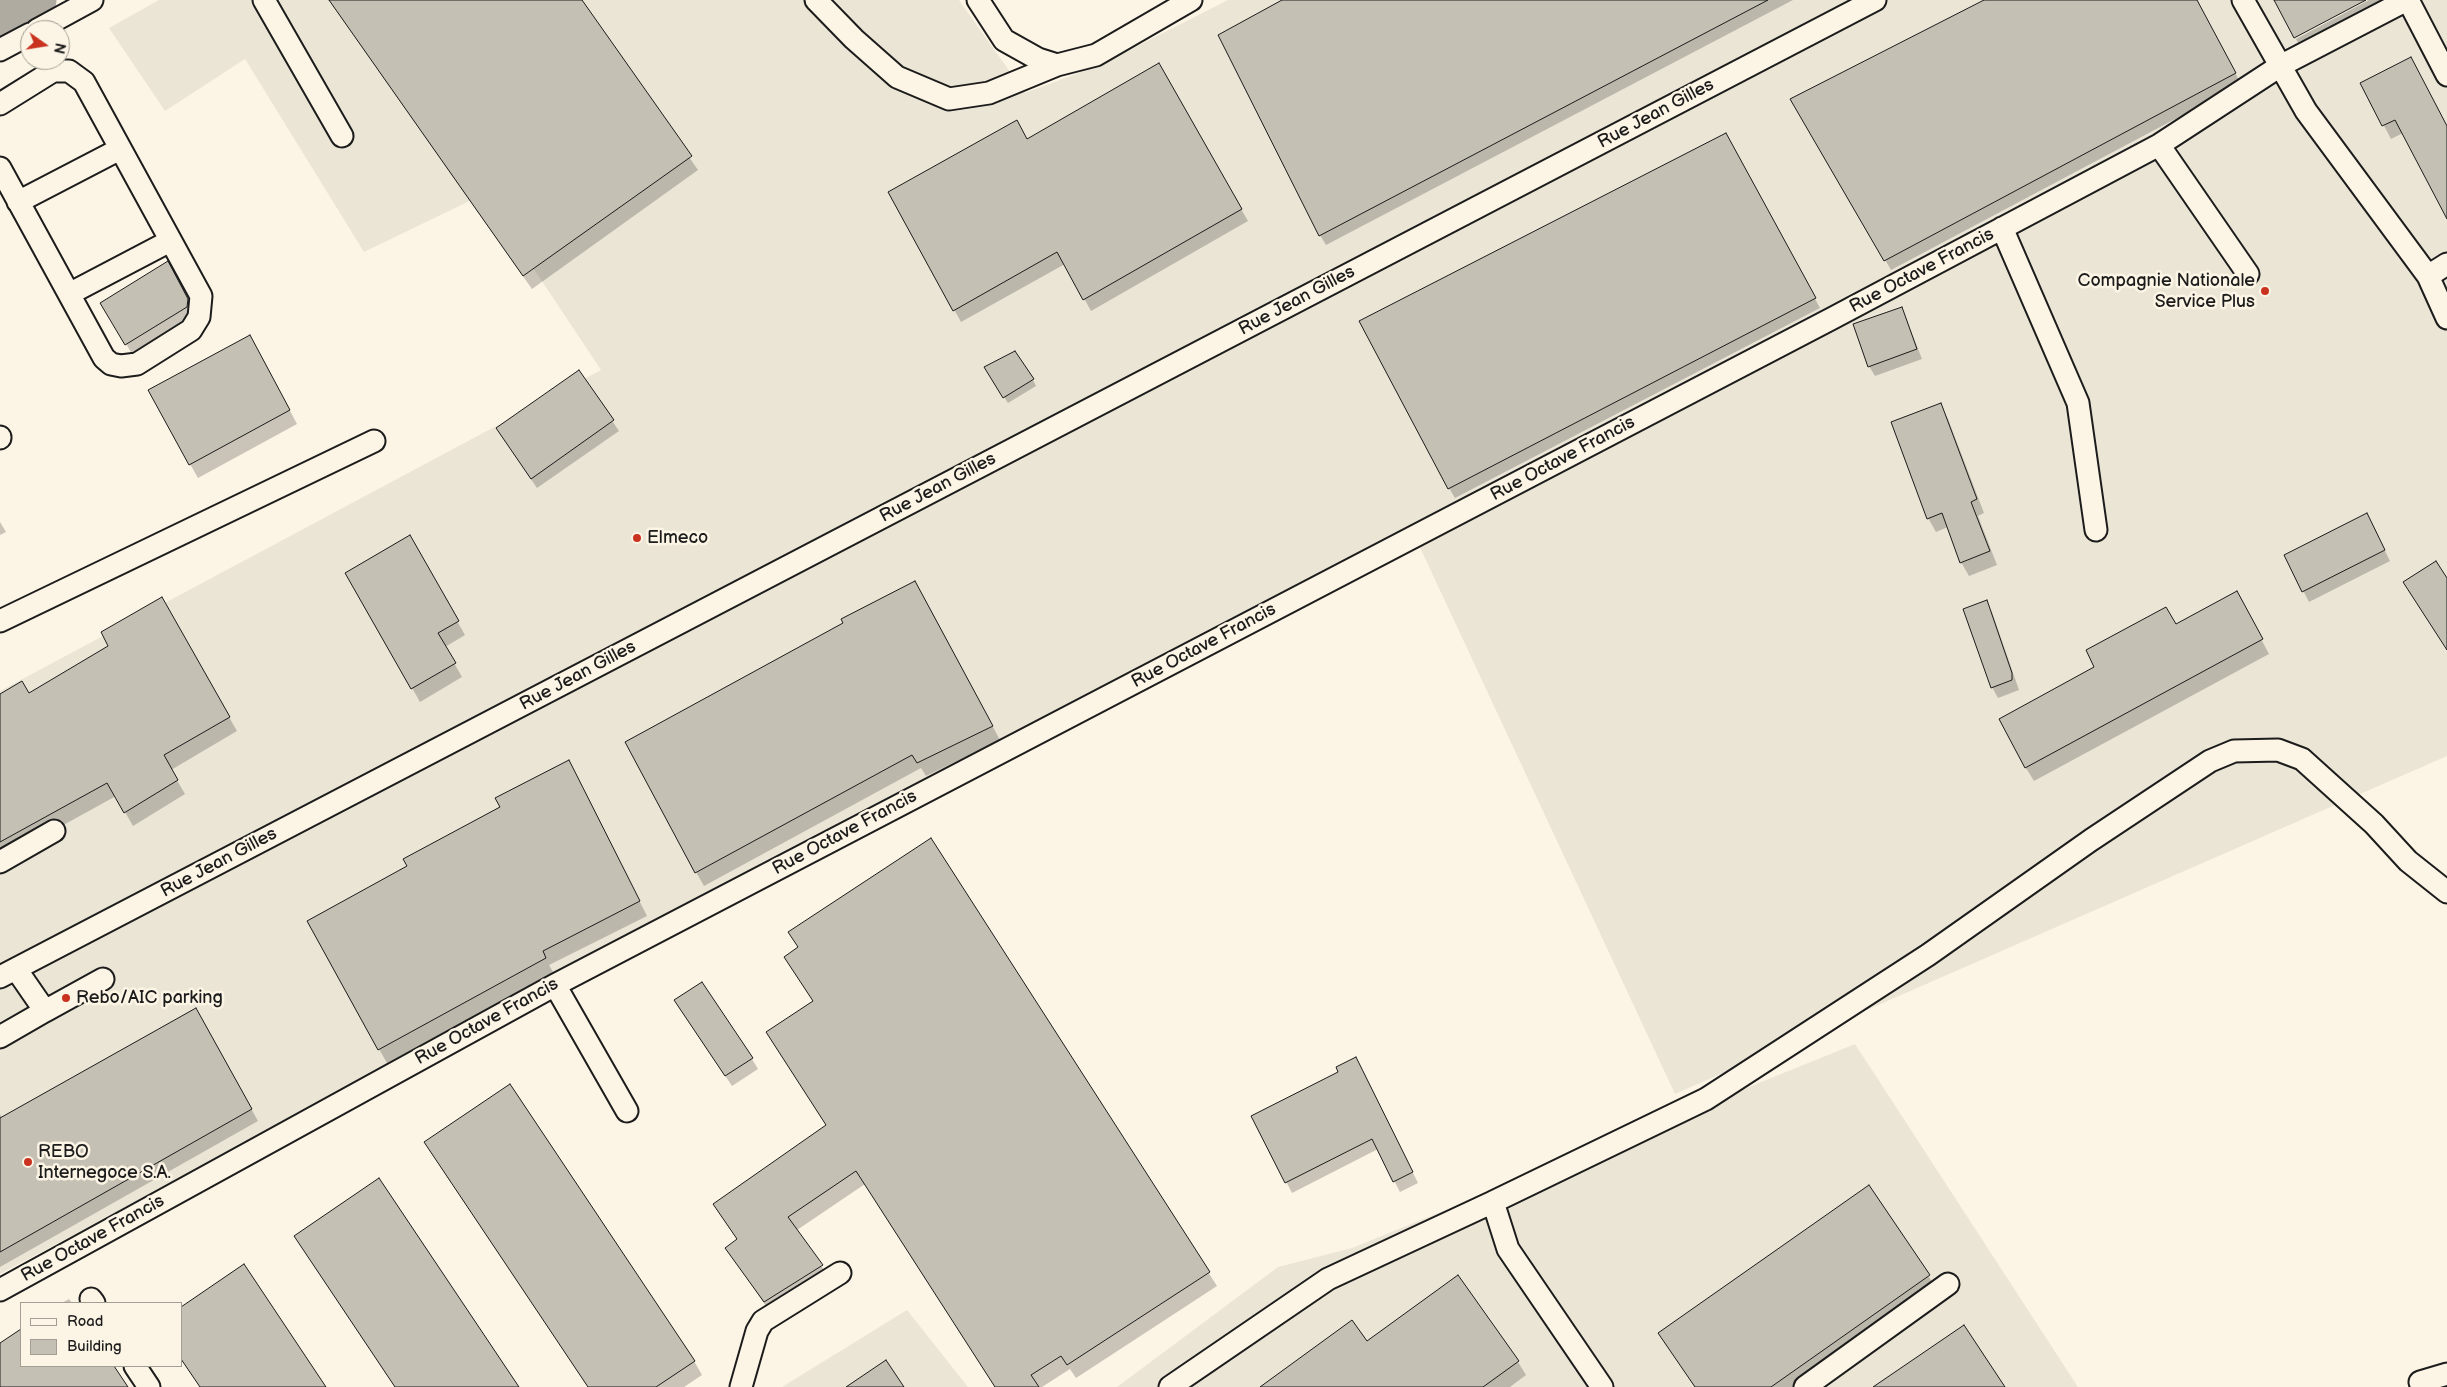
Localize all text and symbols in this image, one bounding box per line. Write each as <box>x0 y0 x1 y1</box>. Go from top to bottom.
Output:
north arrow <box>20 20 70 70</box>
text: N <box>50 41 69 55</box>
street label: Rue Jean Gilles <box>1594 74 1718 154</box>
street label: Rue Octave Francis <box>1846 224 1998 318</box>
street label: Rue Jean Gilles <box>1235 261 1359 341</box>
place label: Compagnie Nationale Service Plus <box>2078 270 2255 312</box>
marker: Compagnie Nationale Service Plus <box>2259 285 2271 297</box>
street label: Rue Octave Francis <box>1487 412 1639 506</box>
street label: Rue Jean Gilles <box>876 448 1000 528</box>
place label: Elmeco <box>647 527 708 549</box>
marker: Elmeco <box>631 532 643 544</box>
street label: Rue Octave Francis <box>1128 599 1280 693</box>
street label: Rue Jean Gilles <box>516 636 640 716</box>
street label: Rue Octave Francis <box>769 786 921 880</box>
street label: Rue Jean Gilles <box>157 823 281 903</box>
street label: Rue Octave Francis <box>412 974 562 1070</box>
place label: Rebo/AIC parking <box>76 987 223 1009</box>
marker: Rebo/AIC parking <box>60 992 72 1004</box>
place label: REBO Internegoce S.A. <box>38 1141 171 1184</box>
marker: REBO Internegoce S.A. <box>22 1156 34 1168</box>
street label: Rue Octave Francis <box>18 1191 168 1287</box>
legend <box>20 1302 182 1367</box>
text: Road <box>67 1312 103 1331</box>
text: Building <box>67 1337 122 1356</box>

